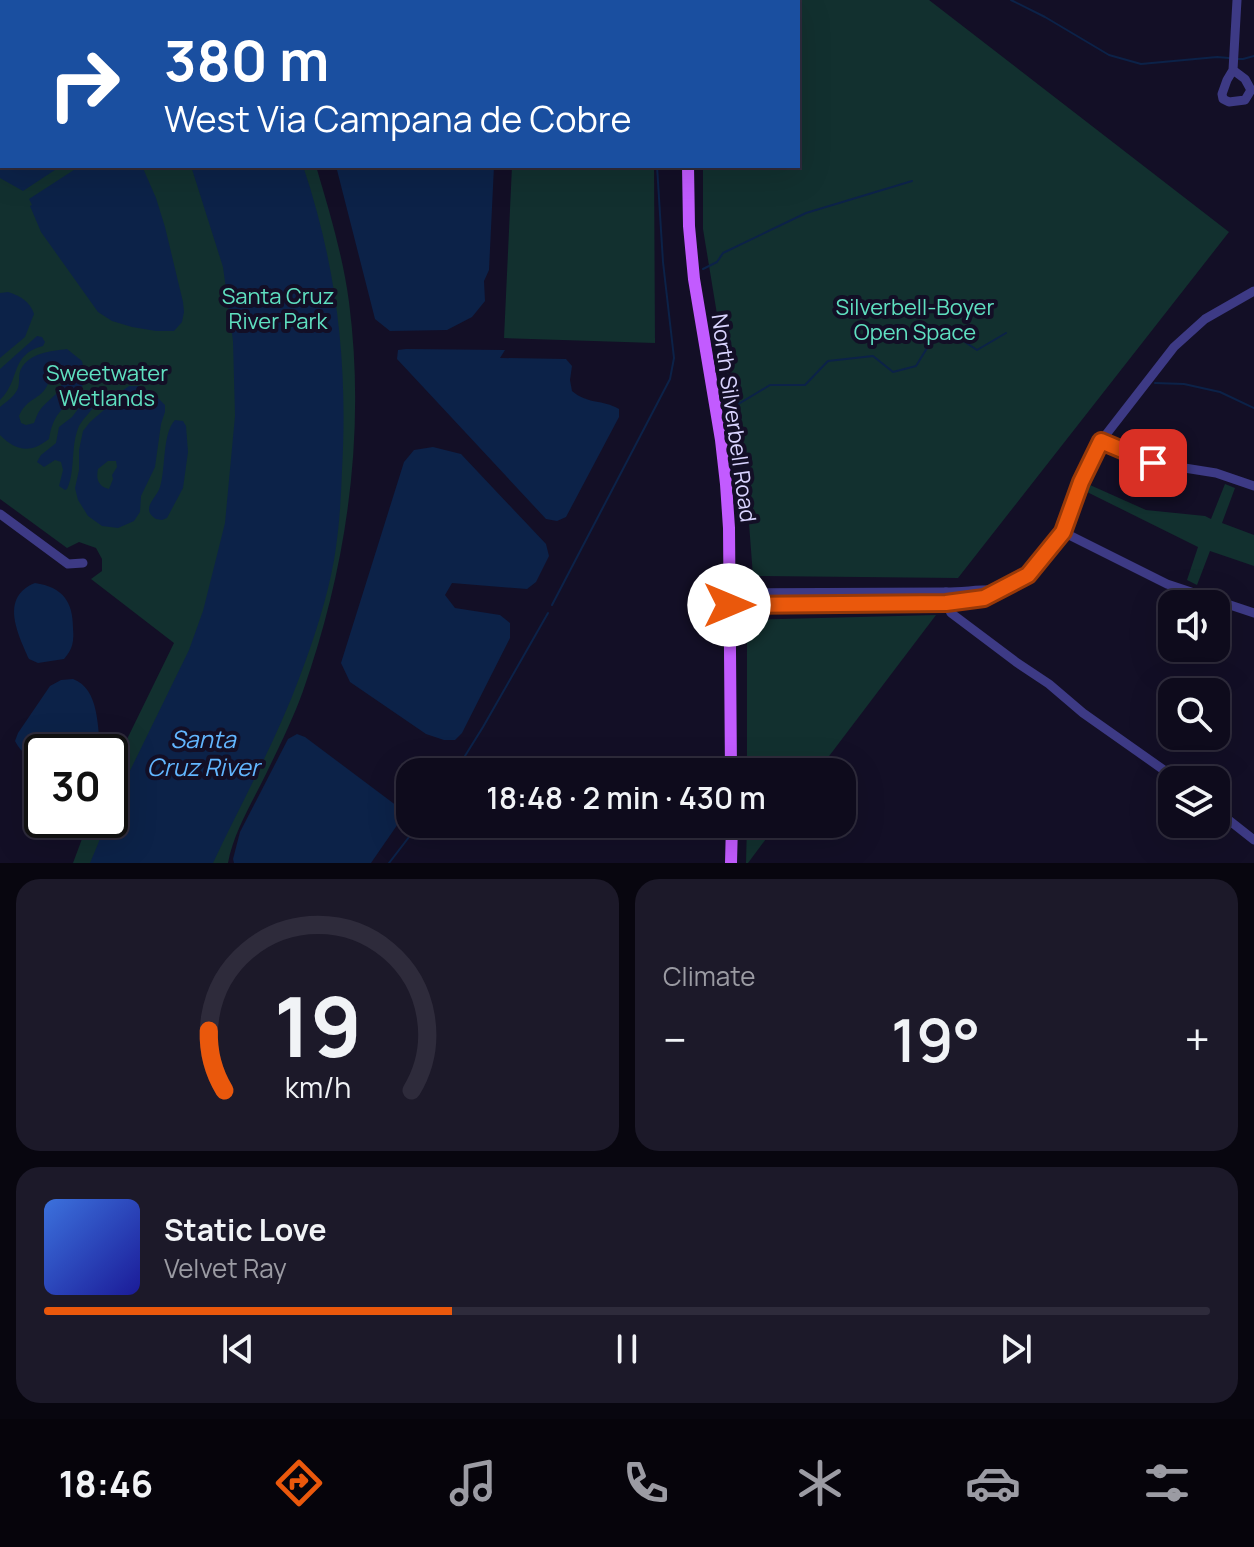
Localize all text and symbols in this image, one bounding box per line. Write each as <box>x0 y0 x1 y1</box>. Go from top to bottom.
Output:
text: 380 m <box>164 21 329 98</box>
icon: right <box>32 32 136 136</box>
text: West Via Campana de Cobre <box>164 94 631 143</box>
park label: Santa Cruz River Park <box>222 281 334 336</box>
park label: Silverbell-Boyer Open Space <box>836 292 994 347</box>
street label: North Silverbell Road <box>705 312 763 524</box>
park label: Sweetwater Wetlands <box>46 358 168 413</box>
pin <box>1119 429 1187 497</box>
icon: arrive <box>1131 441 1175 485</box>
position arrow <box>687 563 771 647</box>
map controls <box>1158 590 1230 838</box>
button: sound <box>1158 590 1230 662</box>
button: search <box>1158 678 1230 750</box>
water label: Santa Cruz River <box>147 722 263 783</box>
speed limit sign: 30 <box>24 734 128 838</box>
button: layers <box>1158 766 1230 838</box>
text: 18:48 · 2 min · 430 m <box>486 777 766 818</box>
text: Climate <box>663 958 755 994</box>
text: 19 <box>273 968 362 1082</box>
text: 19° <box>891 998 981 1080</box>
text: − <box>663 1009 687 1069</box>
text: + <box>1185 1009 1210 1069</box>
text: km/h <box>284 1068 351 1107</box>
text: Static Love <box>164 1209 327 1250</box>
text: Velvet Ray <box>164 1250 287 1286</box>
icon: previous <box>216 1327 260 1371</box>
icon: pause <box>605 1327 649 1371</box>
icon: next <box>994 1327 1038 1371</box>
icon: directions <box>271 1455 327 1511</box>
icon: music <box>445 1455 501 1511</box>
icon: phone <box>618 1455 674 1511</box>
icon: climate <box>792 1455 848 1511</box>
icon: car <box>965 1455 1021 1511</box>
icon: filters <box>1139 1455 1195 1511</box>
text: 18:46 <box>59 1459 153 1508</box>

